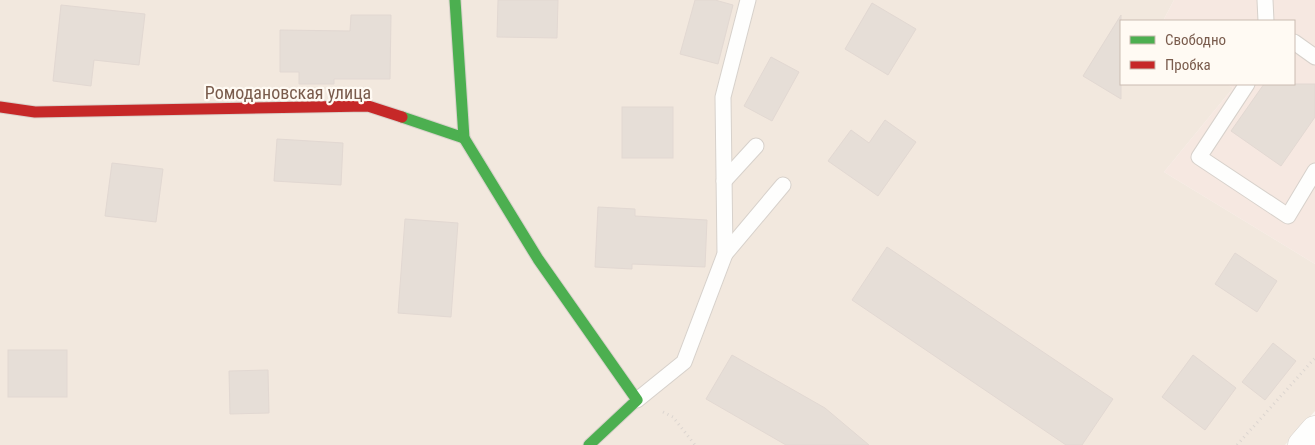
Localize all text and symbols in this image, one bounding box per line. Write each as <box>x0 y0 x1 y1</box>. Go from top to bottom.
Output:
legend <box>1120 20 1295 85</box>
text: Свободно <box>1165 31 1226 49</box>
text: Пробка <box>1165 56 1211 74</box>
street label: Ромодановская улица <box>205 82 371 103</box>

